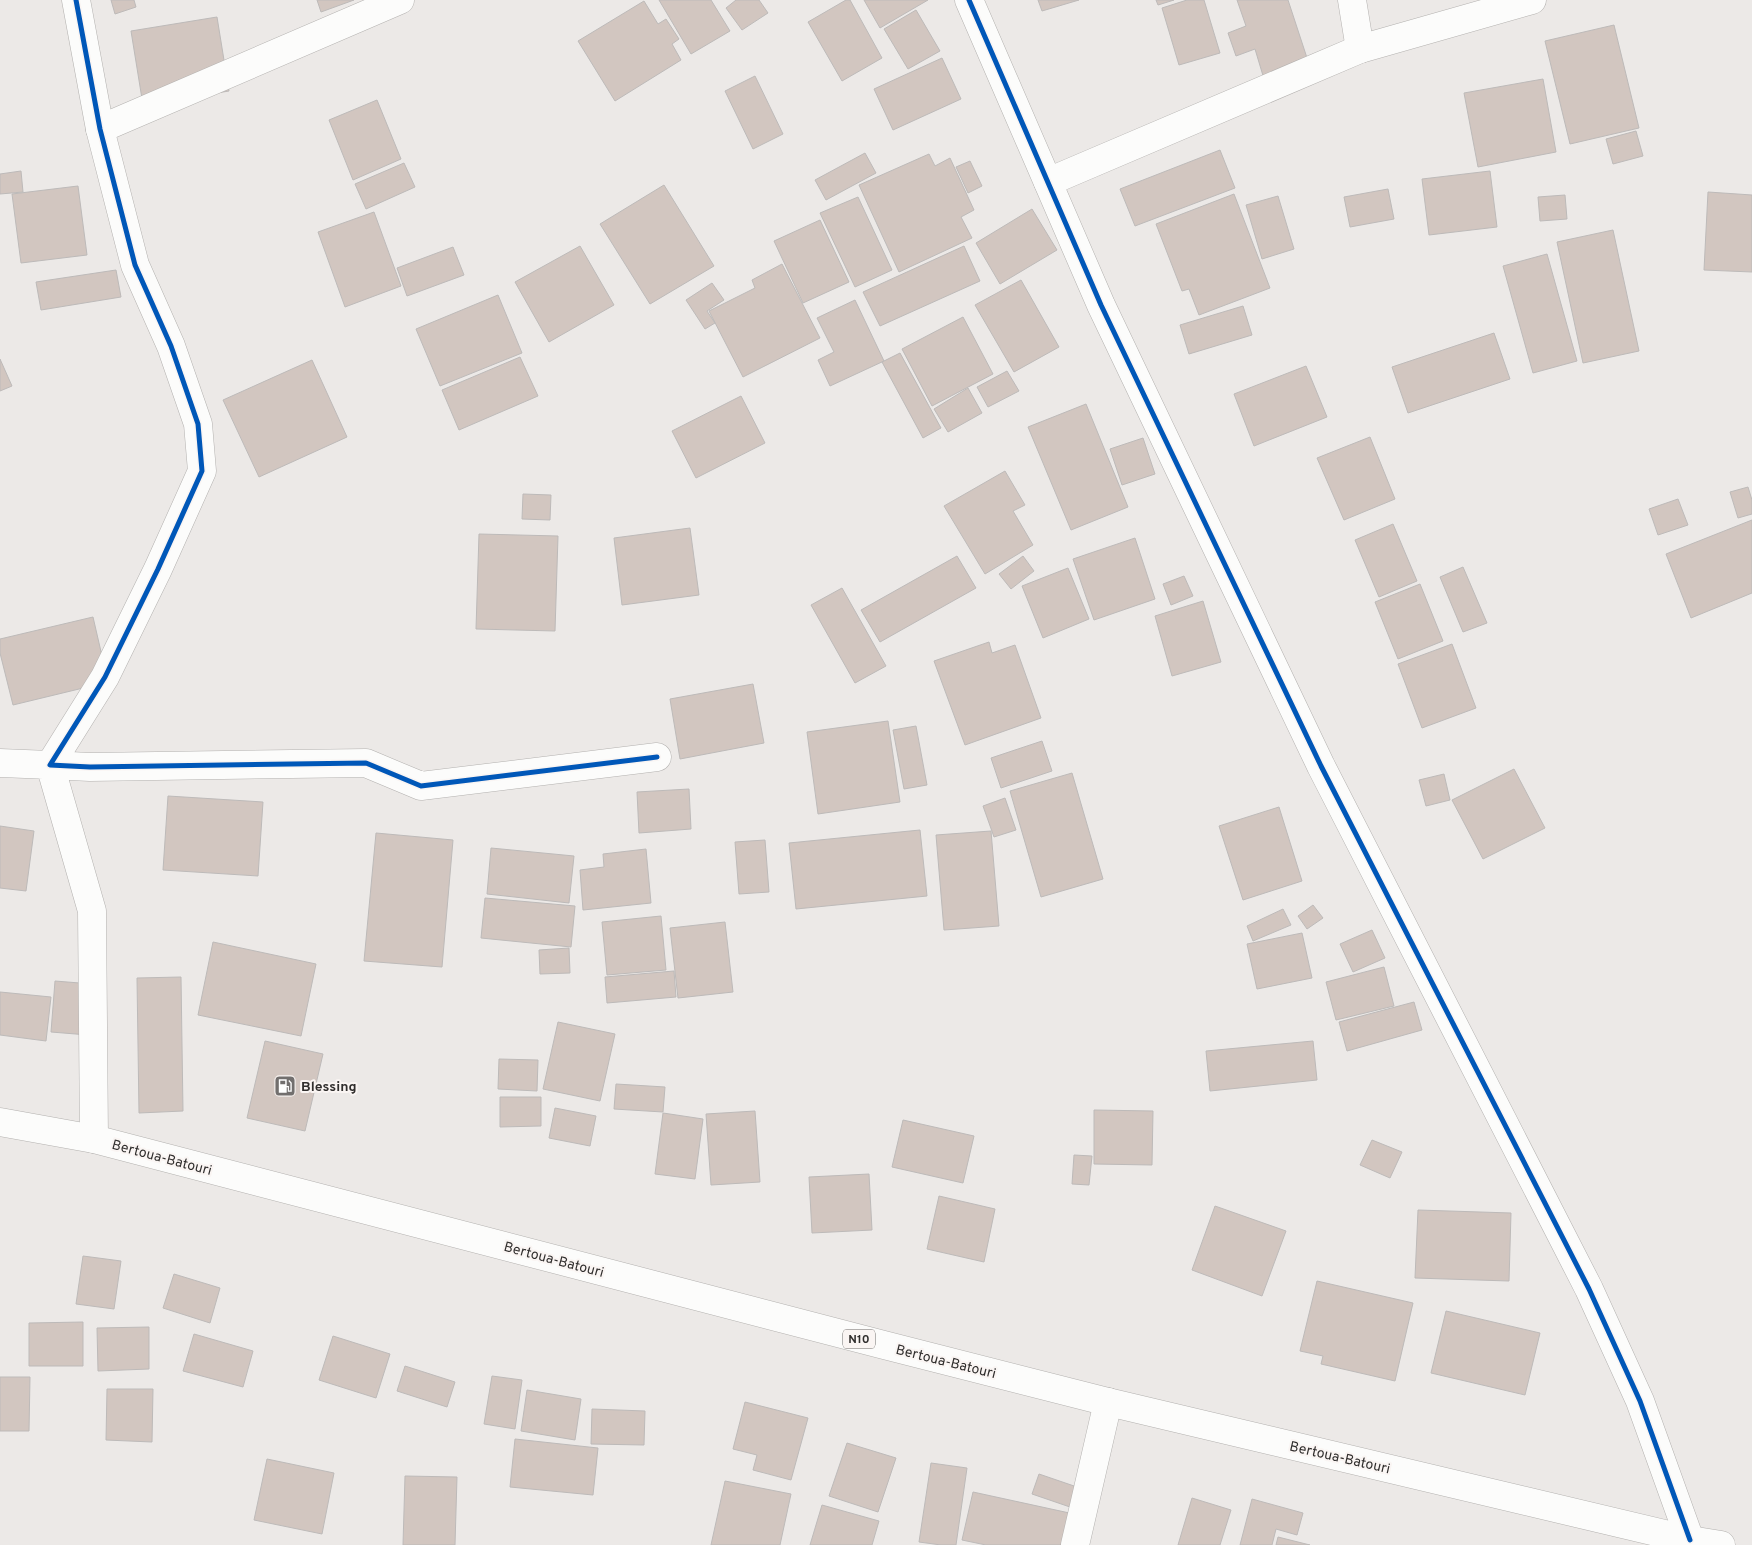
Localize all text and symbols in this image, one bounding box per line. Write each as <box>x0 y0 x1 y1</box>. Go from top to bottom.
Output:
fuel station icon: Blessing <box>273 1074 297 1098</box>
place label: Blessing <box>301 1079 357 1096</box>
street label: Bertoua-Batouri <box>110 1137 213 1180</box>
street label: Bertoua-Batouri <box>502 1239 605 1282</box>
road number: N10 <box>843 1330 875 1348</box>
street label: Bertoua-Batouri <box>894 1342 998 1383</box>
street label: Bertoua-Batouri <box>1288 1439 1392 1478</box>

